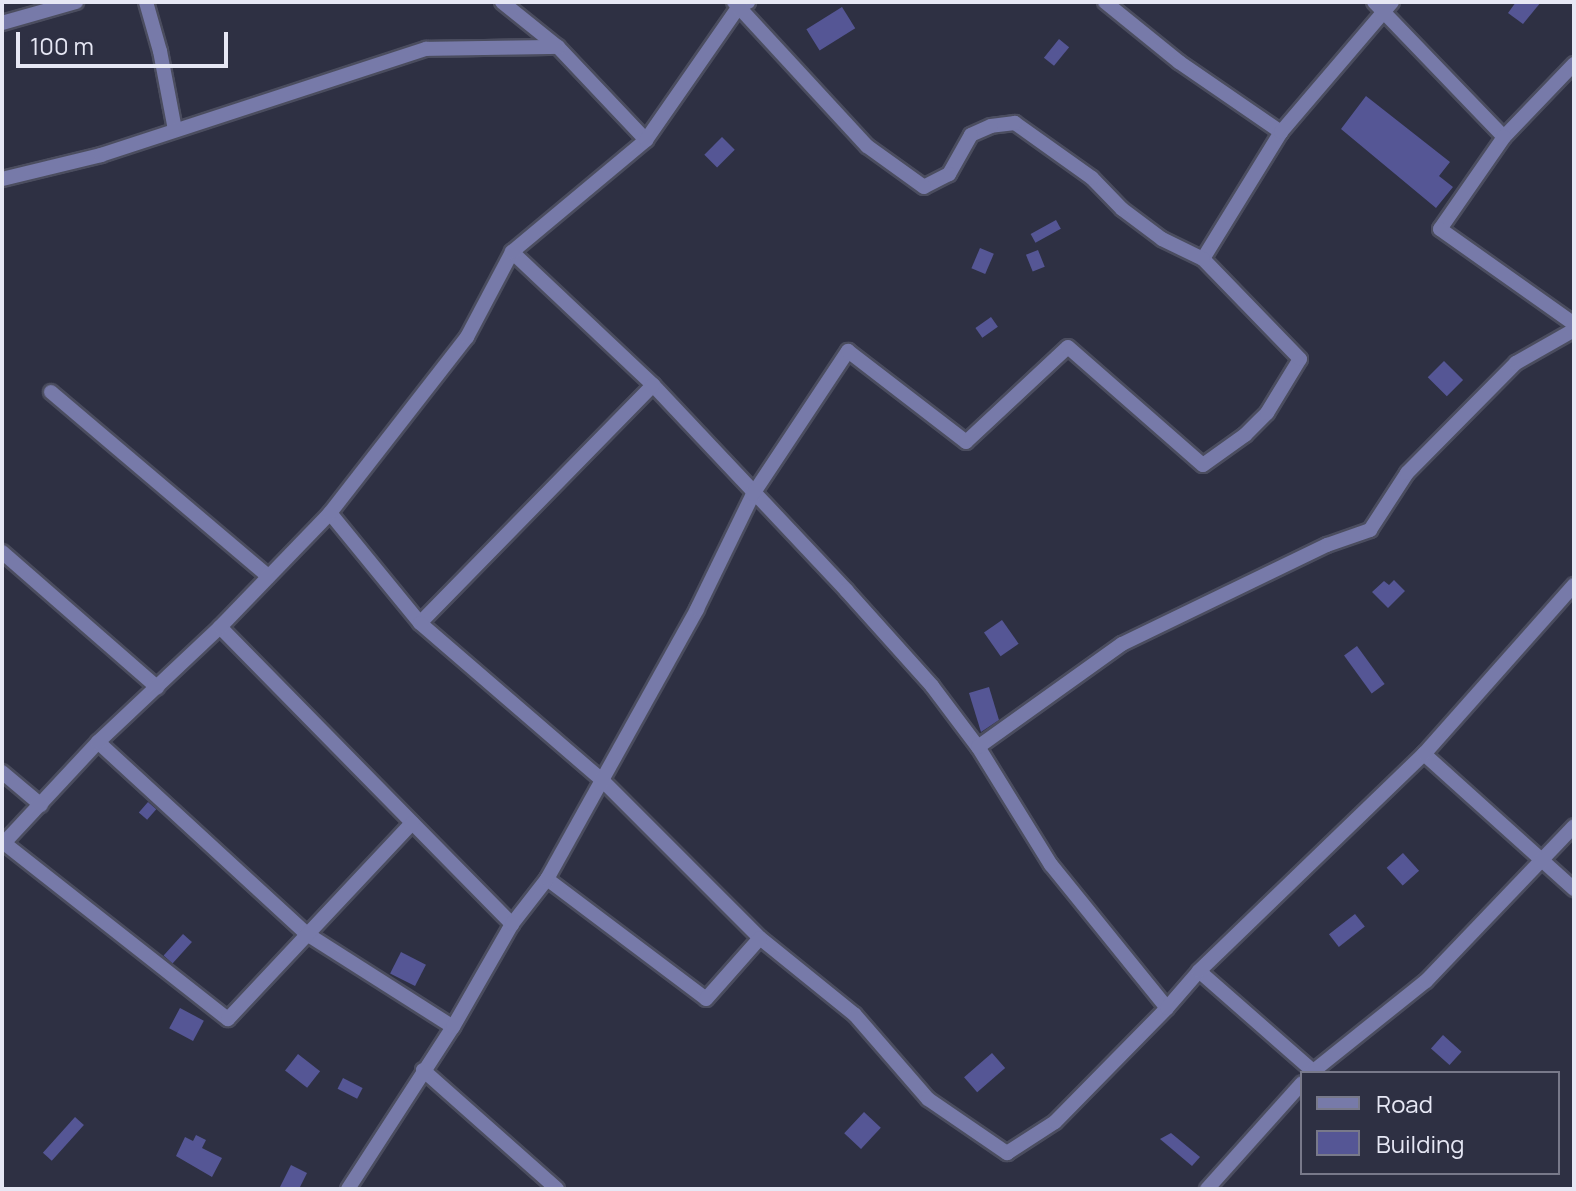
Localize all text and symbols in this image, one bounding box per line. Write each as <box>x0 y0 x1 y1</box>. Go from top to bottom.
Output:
scale bar <box>20 16 232 66</box>
text: 100 m <box>30 29 94 62</box>
legend <box>1300 1071 1560 1175</box>
text: Road <box>1376 1087 1433 1120</box>
text: Building <box>1376 1127 1464 1160</box>

